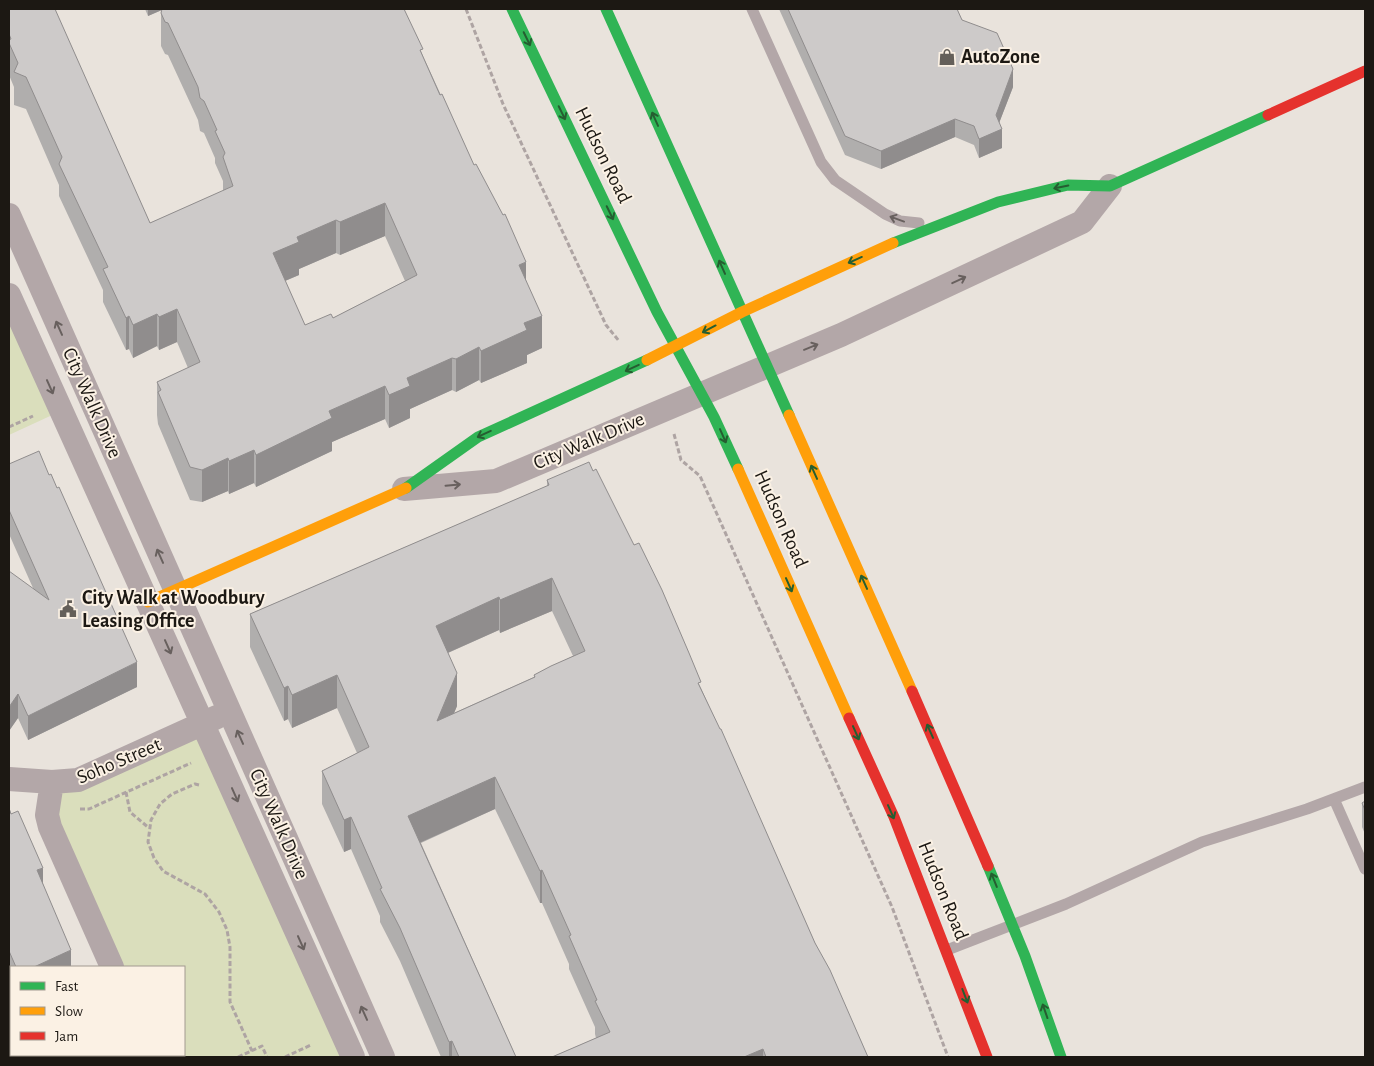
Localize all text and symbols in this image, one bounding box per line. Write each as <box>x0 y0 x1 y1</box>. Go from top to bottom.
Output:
one-way arrow <box>522 31 532 46</box>
shop icon: AutoZone <box>937 47 957 67</box>
place label: AutoZone <box>961 47 1040 67</box>
street label: Hudson Road <box>571 104 635 206</box>
one-way arrow <box>558 105 567 120</box>
one-way arrow <box>650 112 660 127</box>
one-way arrow <box>1054 183 1070 192</box>
one-way arrow <box>606 205 615 220</box>
one-way arrow <box>890 214 906 223</box>
one-way arrow <box>848 255 863 265</box>
one-way arrow <box>716 260 726 275</box>
one-way arrow <box>951 275 966 284</box>
one-way arrow <box>53 321 63 336</box>
one-way arrow <box>702 325 717 334</box>
one-way arrow <box>803 342 819 351</box>
street label: City Walk Drive <box>59 345 125 461</box>
one-way arrow <box>625 363 640 373</box>
one-way arrow <box>46 379 56 394</box>
street label: City Walk Drive <box>531 409 647 473</box>
one-way arrow <box>718 428 728 443</box>
one-way arrow <box>477 430 492 440</box>
one-way arrow <box>809 465 819 480</box>
street label: Hudson Road <box>751 467 811 571</box>
one-way arrow <box>444 480 460 489</box>
one-way arrow <box>154 549 164 564</box>
one-way arrow <box>858 575 868 590</box>
one-way arrow <box>785 577 795 592</box>
place label: City Walk at Woodbury Leasing Office <box>82 588 265 631</box>
public building icon: City Walk at Woodbury Leasing Office <box>58 599 78 619</box>
one-way arrow <box>164 639 174 654</box>
one-way arrow <box>924 724 934 739</box>
one-way arrow <box>852 725 862 740</box>
one-way arrow <box>234 730 244 745</box>
street label: Soho Street <box>74 734 165 788</box>
street label: City Walk Drive <box>246 766 312 882</box>
one-way arrow <box>231 787 240 802</box>
one-way arrow <box>887 804 897 819</box>
street label: Hudson Road <box>914 839 972 943</box>
one-way arrow <box>989 873 999 888</box>
one-way arrow <box>297 935 307 950</box>
legend <box>10 966 185 1056</box>
text: Fast <box>55 979 79 994</box>
one-way arrow <box>960 988 970 1003</box>
text: Slow <box>55 1004 83 1019</box>
one-way arrow <box>1040 1004 1049 1019</box>
one-way arrow <box>358 1006 368 1021</box>
text: Jam <box>55 1029 78 1044</box>

